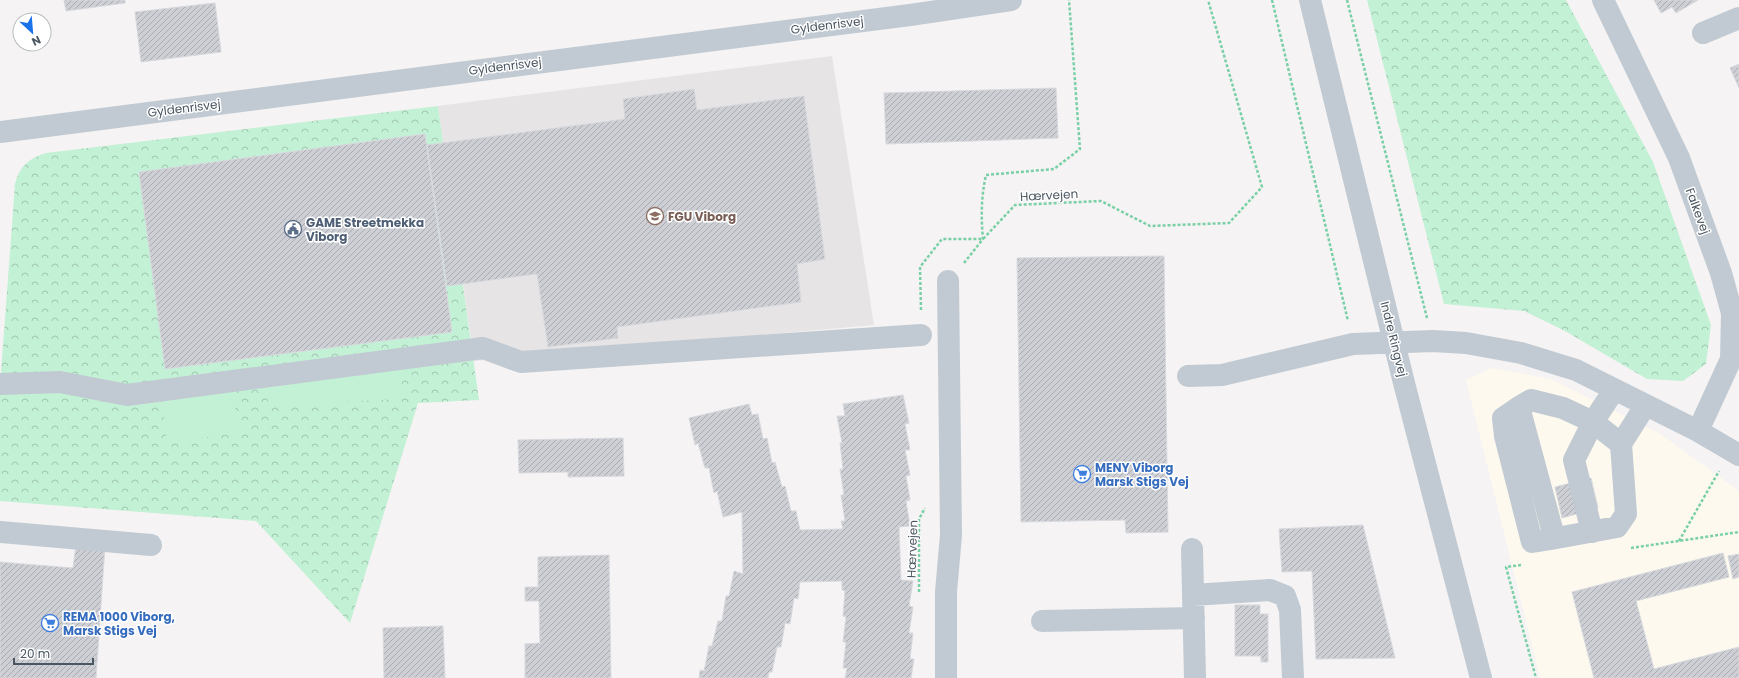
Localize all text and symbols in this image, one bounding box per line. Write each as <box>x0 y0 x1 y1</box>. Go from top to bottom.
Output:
north arrow <box>12 12 52 52</box>
street label: Gyldenrisvej <box>790 12 864 38</box>
text: N <box>29 32 44 50</box>
street label: Gyldenrisvej <box>468 53 542 79</box>
street label: Gyldenrisvej <box>147 95 221 121</box>
street label: Hærvejen <box>1019 185 1079 205</box>
street label: Falkevej <box>1682 186 1714 236</box>
school or university icon: FGU Viborg <box>645 206 665 226</box>
place label: FGU Viborg <box>668 208 736 225</box>
place label: GAME Streetmekka Viborg <box>306 214 424 245</box>
public building icon: GAME Streetmekka Viborg <box>283 219 303 239</box>
street label: Indre Ringvej <box>1376 300 1412 378</box>
place label: MENY Viborg Marsk Stigs Vej <box>1095 459 1189 490</box>
supermarket icon: MENY Viborg Marsk Stigs Vej <box>1072 464 1092 484</box>
street label: Hærvejen <box>902 520 922 578</box>
place label: REMA 1000 Viborg, Marsk Stigs Vej <box>63 608 175 639</box>
supermarket icon: REMA 1000 Viborg, Marsk Stigs Vej <box>40 613 60 633</box>
scale bar <box>14 640 93 666</box>
text: 20 m <box>20 645 50 662</box>

